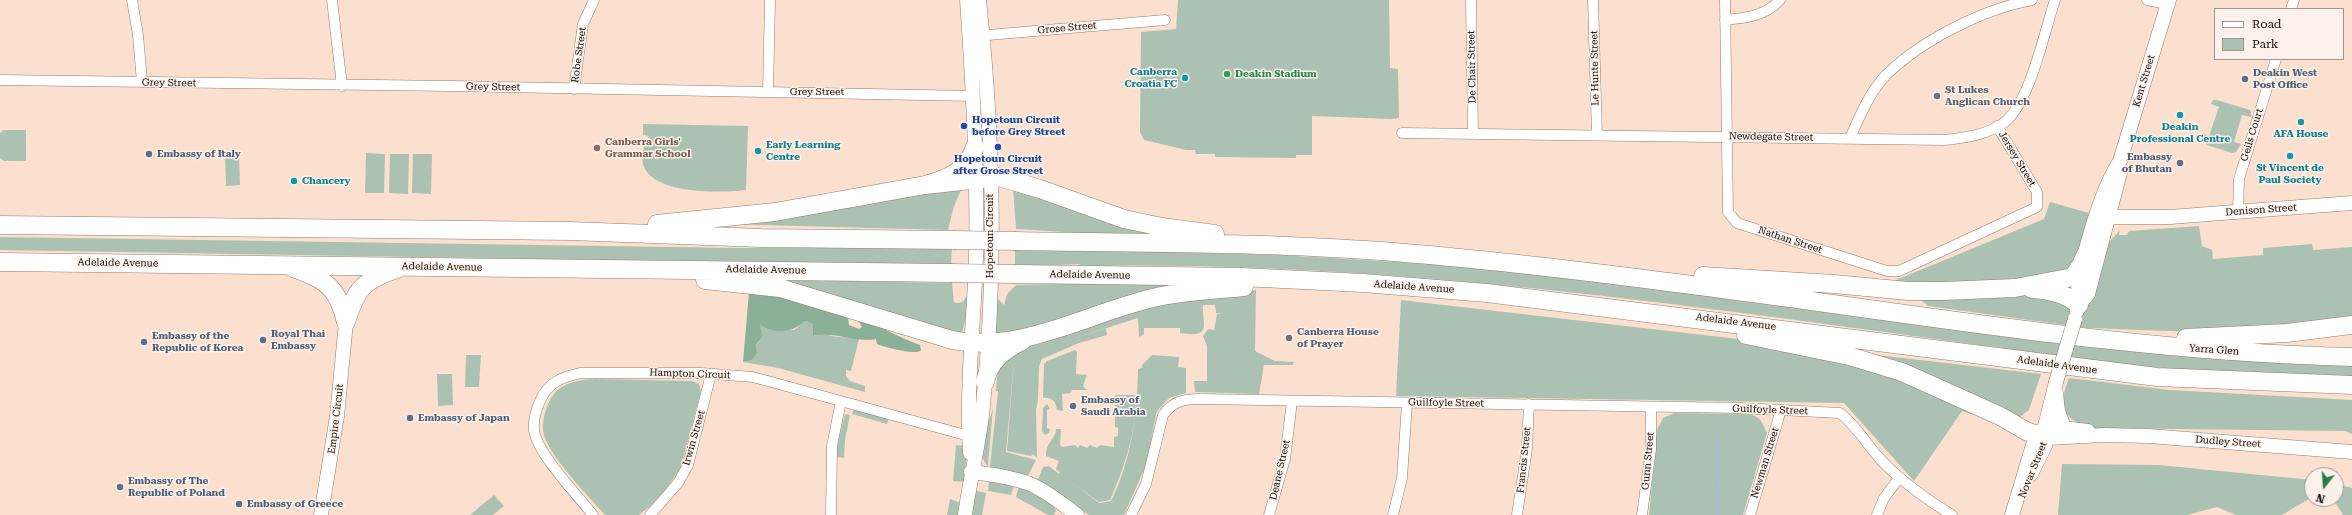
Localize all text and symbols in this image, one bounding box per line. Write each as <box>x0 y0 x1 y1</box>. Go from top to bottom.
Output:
legend <box>2214 8 2344 60</box>
text: Road <box>2252 17 2281 31</box>
street label: Grose Street <box>1037 19 1097 37</box>
street label: Robe Street <box>569 26 589 84</box>
street label: De Chair Street <box>1465 30 1479 104</box>
street label: Le Hunte Street <box>1588 30 1602 106</box>
text: Park <box>2252 37 2278 51</box>
street label: Kent Street <box>2130 53 2158 109</box>
place label: Canberra Croatia FC <box>1124 66 1177 90</box>
place label: Deakin West Post Office <box>2253 67 2317 90</box>
place label: Deakin Stadium <box>1235 68 1317 80</box>
marker: Deakin Stadium <box>1222 69 1232 79</box>
marker: Canberra Croatia FC <box>1180 73 1190 83</box>
marker: Deakin West Post Office <box>2240 74 2250 84</box>
street label: Grey Street <box>142 77 196 89</box>
street label: Grey Street <box>466 81 520 93</box>
place label: St Lukes Anglican Church <box>1945 84 2030 108</box>
street label: Grey Street <box>790 86 844 98</box>
marker: St Lukes Anglican Church <box>1932 91 1942 101</box>
street label: Geils Court <box>2238 107 2266 163</box>
marker: Deakin Professional Centre <box>2175 110 2185 120</box>
place label: Hopetoun Circuit before Grey Street <box>972 114 1065 138</box>
marker: AFA House <box>2296 117 2306 127</box>
marker: Hopetoun Circuit before Grey Street <box>959 121 969 131</box>
place label: Deakin Professional Centre <box>2130 121 2230 144</box>
place label: AFA House <box>2274 128 2328 140</box>
street label: Jersey Street <box>1996 129 2038 189</box>
street label: Newdegate Street <box>1729 130 1813 144</box>
place label: Canberra Girls' Grammar School <box>605 136 690 160</box>
place label: Early Learning Centre <box>766 139 840 162</box>
marker: Hopetoun Circuit after Grose Street <box>993 142 1003 152</box>
marker: Canberra Girls' Grammar School <box>592 143 602 153</box>
marker: Early Learning Centre <box>753 146 763 156</box>
place label: Embassy of Italy <box>157 148 241 160</box>
marker: Embassy of Italy <box>144 149 154 159</box>
place label: Embassy of Bhutan <box>2122 151 2172 174</box>
marker: St Vincent de Paul Society <box>2285 151 2295 161</box>
place label: Hopetoun Circuit after Grose Street <box>953 153 1043 176</box>
marker: Embassy of Bhutan <box>2175 158 2185 168</box>
place label: St Vincent de Paul Society <box>2256 162 2324 186</box>
place label: Chancery <box>302 175 351 187</box>
marker: Chancery <box>289 176 299 186</box>
street label: Hopetoun Circuit <box>984 194 996 278</box>
street label: Denison Street <box>2225 202 2297 218</box>
street label: Nathan Street <box>1757 224 1823 256</box>
street label: Adelaide Avenue <box>78 256 158 270</box>
street label: Adelaide Avenue <box>402 260 482 274</box>
street label: Adelaide Avenue <box>726 263 806 277</box>
street label: Adelaide Avenue <box>1050 268 1130 282</box>
street label: Adelaide Avenue <box>1373 278 1455 296</box>
street label: Adelaide Avenue <box>1695 311 1777 333</box>
place label: Canberra House of Prayer <box>1297 326 1379 350</box>
place label: Royal Thai Embassy <box>271 328 325 352</box>
place label: Embassy of the Republic of Korea <box>152 330 243 354</box>
marker: Canberra House of Prayer <box>1284 333 1294 343</box>
marker: Royal Thai Embassy <box>258 335 268 345</box>
marker: Embassy of the Republic of Korea <box>139 337 149 347</box>
street label: Yarra Glen <box>2188 342 2240 358</box>
street label: Adelaide Avenue <box>2016 353 2098 377</box>
street label: Hampton Circuit <box>649 367 731 381</box>
street label: Empire Circuit <box>326 383 346 455</box>
place label: Embassy of Saudi Arabia <box>1081 394 1146 418</box>
street label: Guilfoyle Street <box>1408 396 1484 410</box>
marker: Embassy of Saudi Arabia <box>1068 401 1078 411</box>
street label: Guilfoyle Street <box>1732 403 1808 417</box>
street label: Irwin Street <box>680 409 708 467</box>
place label: Embassy of Japan <box>418 412 510 424</box>
marker: Embassy of Japan <box>405 413 415 423</box>
street label: Francis Street <box>1515 426 1533 494</box>
street label: Newman Street <box>1748 426 1782 500</box>
street label: Gunn Street <box>1639 431 1657 491</box>
street label: Dudley Street <box>2195 434 2261 450</box>
street label: Deane Street <box>1267 439 1293 501</box>
street label: Novar Street <box>2016 440 2050 500</box>
north arrow <box>2304 467 2344 507</box>
place label: Embassy of The Republic of Poland <box>128 475 225 498</box>
marker: Embassy of The Republic of Poland <box>115 482 125 492</box>
text: N <box>2315 491 2327 505</box>
place label: Embassy of Greece <box>247 498 343 510</box>
marker: Embassy of Greece <box>234 499 244 509</box>

